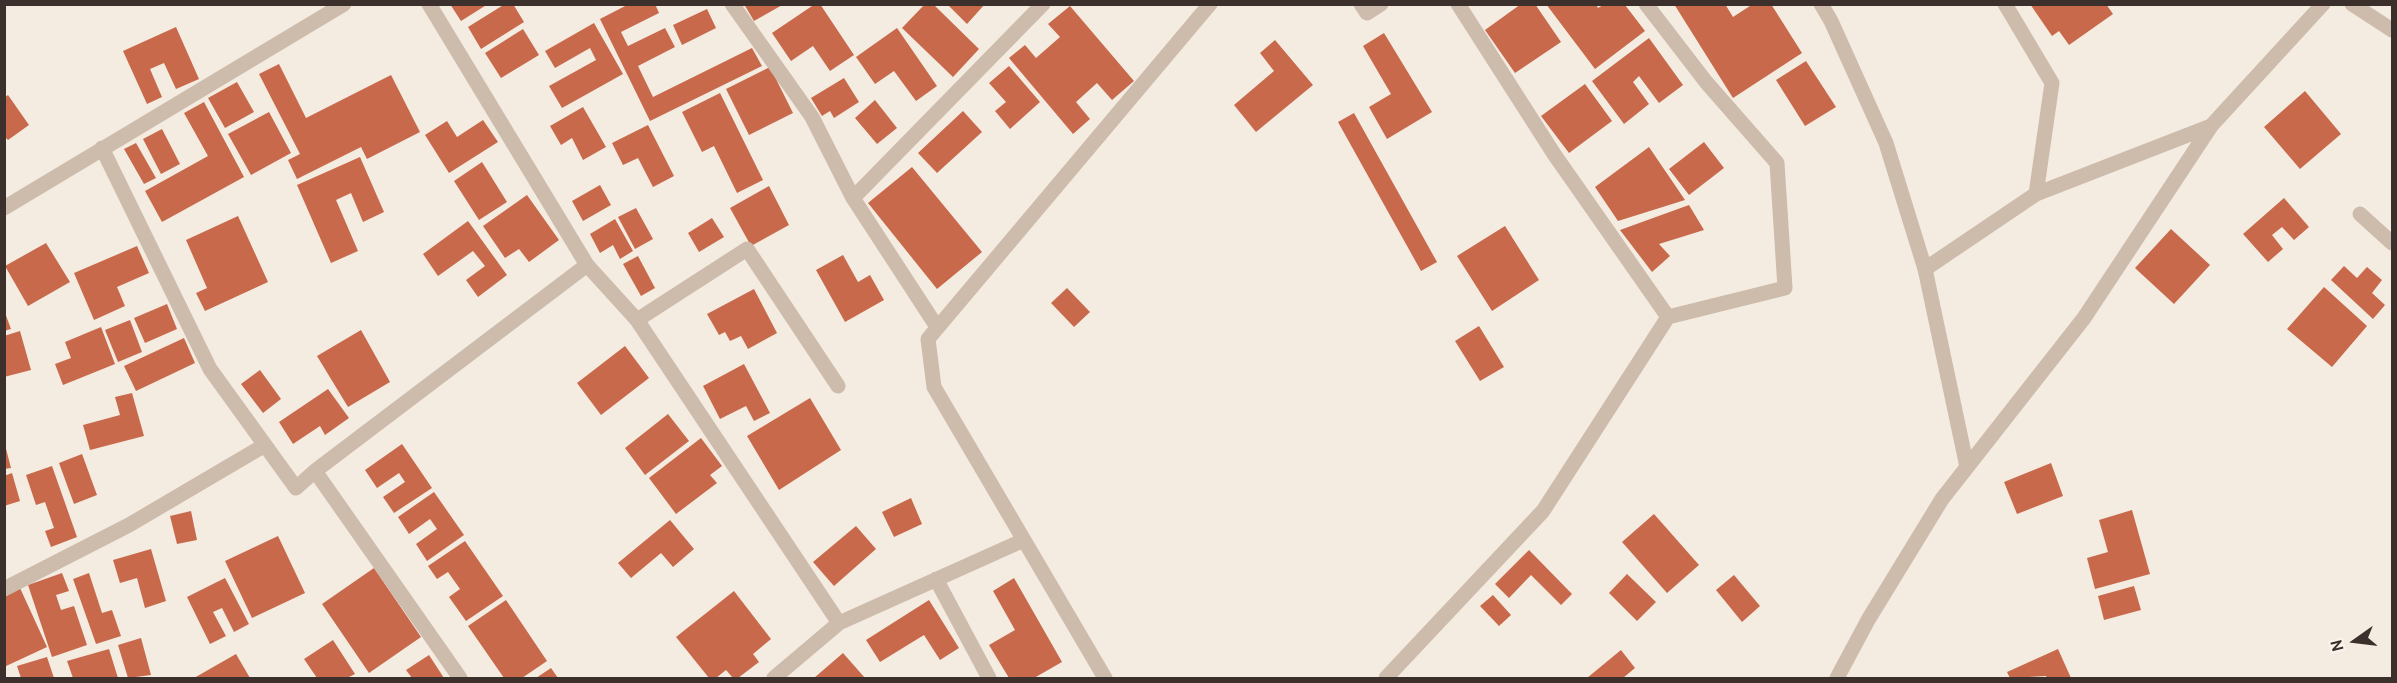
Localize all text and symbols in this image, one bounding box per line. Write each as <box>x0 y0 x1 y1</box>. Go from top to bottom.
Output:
north arrow <box>2325 611 2385 671</box>
text: N <box>2326 638 2348 653</box>

